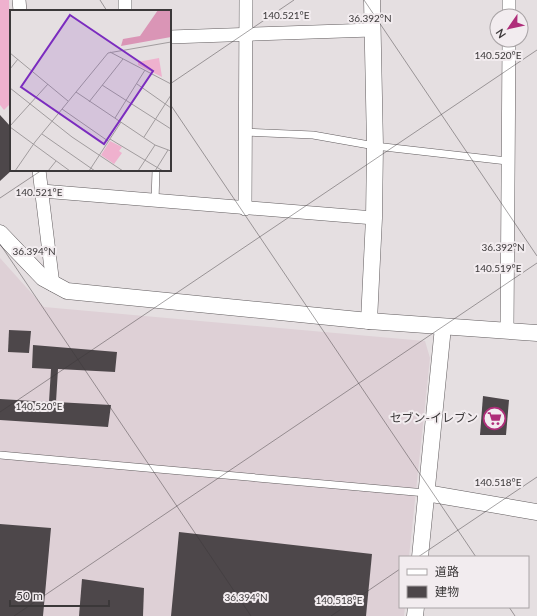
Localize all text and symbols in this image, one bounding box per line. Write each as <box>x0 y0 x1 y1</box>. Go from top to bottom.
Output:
north arrow <box>489 8 529 48</box>
text: 140.521°E <box>262 9 310 21</box>
inset map <box>10 10 171 171</box>
text: 36.392°N <box>348 12 392 24</box>
text: N <box>493 27 508 41</box>
text: 140.520°E <box>474 49 522 61</box>
text: 140.521°E <box>15 186 63 198</box>
text: 36.392°N <box>481 241 525 253</box>
text: 36.394°N <box>12 245 56 257</box>
text: 140.519°E <box>474 262 522 274</box>
text: 140.520°E <box>15 400 63 412</box>
supermarket icon: セブン-イレブン <box>481 405 507 431</box>
place label: セブン-イレブン <box>390 410 478 425</box>
text: 140.518°E <box>474 476 522 488</box>
legend <box>399 556 529 608</box>
text: 道路 <box>435 564 459 579</box>
scale bar <box>10 582 109 608</box>
text: 建物 <box>435 584 459 599</box>
text: 50 m <box>16 588 43 603</box>
text: 36.394°N <box>224 591 268 603</box>
text: 140.518°E <box>315 594 363 606</box>

